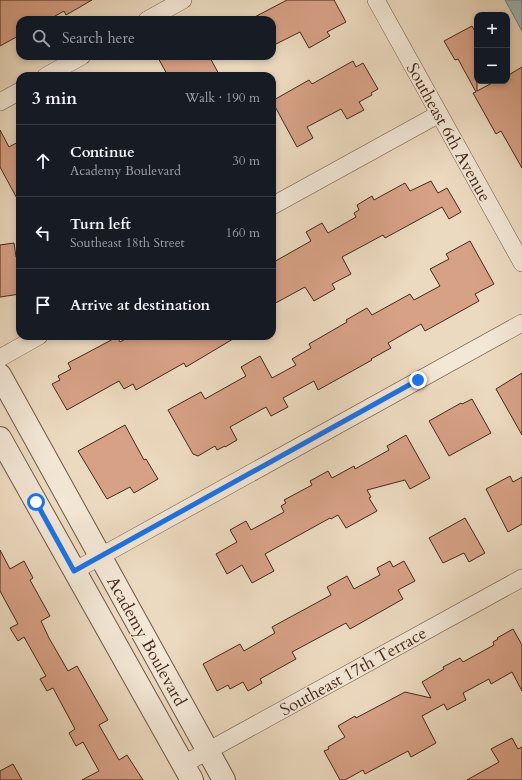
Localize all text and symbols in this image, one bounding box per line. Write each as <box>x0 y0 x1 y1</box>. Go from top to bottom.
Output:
map controls <box>474 12 510 84</box>
button: + <box>474 12 510 48</box>
search box <box>16 16 276 60</box>
icon: search <box>30 27 52 49</box>
text: Search here <box>62 28 135 48</box>
button: − <box>474 48 510 84</box>
street label: Southeast 6th Avenue <box>401 59 496 206</box>
text: 3 min <box>32 87 77 110</box>
text: Walk · 190 m <box>185 89 260 107</box>
text: Continue <box>70 142 135 162</box>
icon: ahead <box>32 150 54 172</box>
text: 30 m <box>232 152 260 170</box>
text: Academy Boulevard <box>70 162 181 180</box>
text: Turn left <box>70 214 131 234</box>
icon: left <box>32 222 54 244</box>
text: 160 m <box>226 224 260 242</box>
text: Southeast 18th Street <box>70 234 185 252</box>
icon: arrive <box>32 294 54 316</box>
text: Arrive at destination <box>70 295 210 315</box>
route end <box>409 371 427 389</box>
route start <box>27 493 45 511</box>
street label: Academy Boulevard <box>101 572 192 710</box>
street label: Southeast 17th Terrace <box>276 621 431 721</box>

